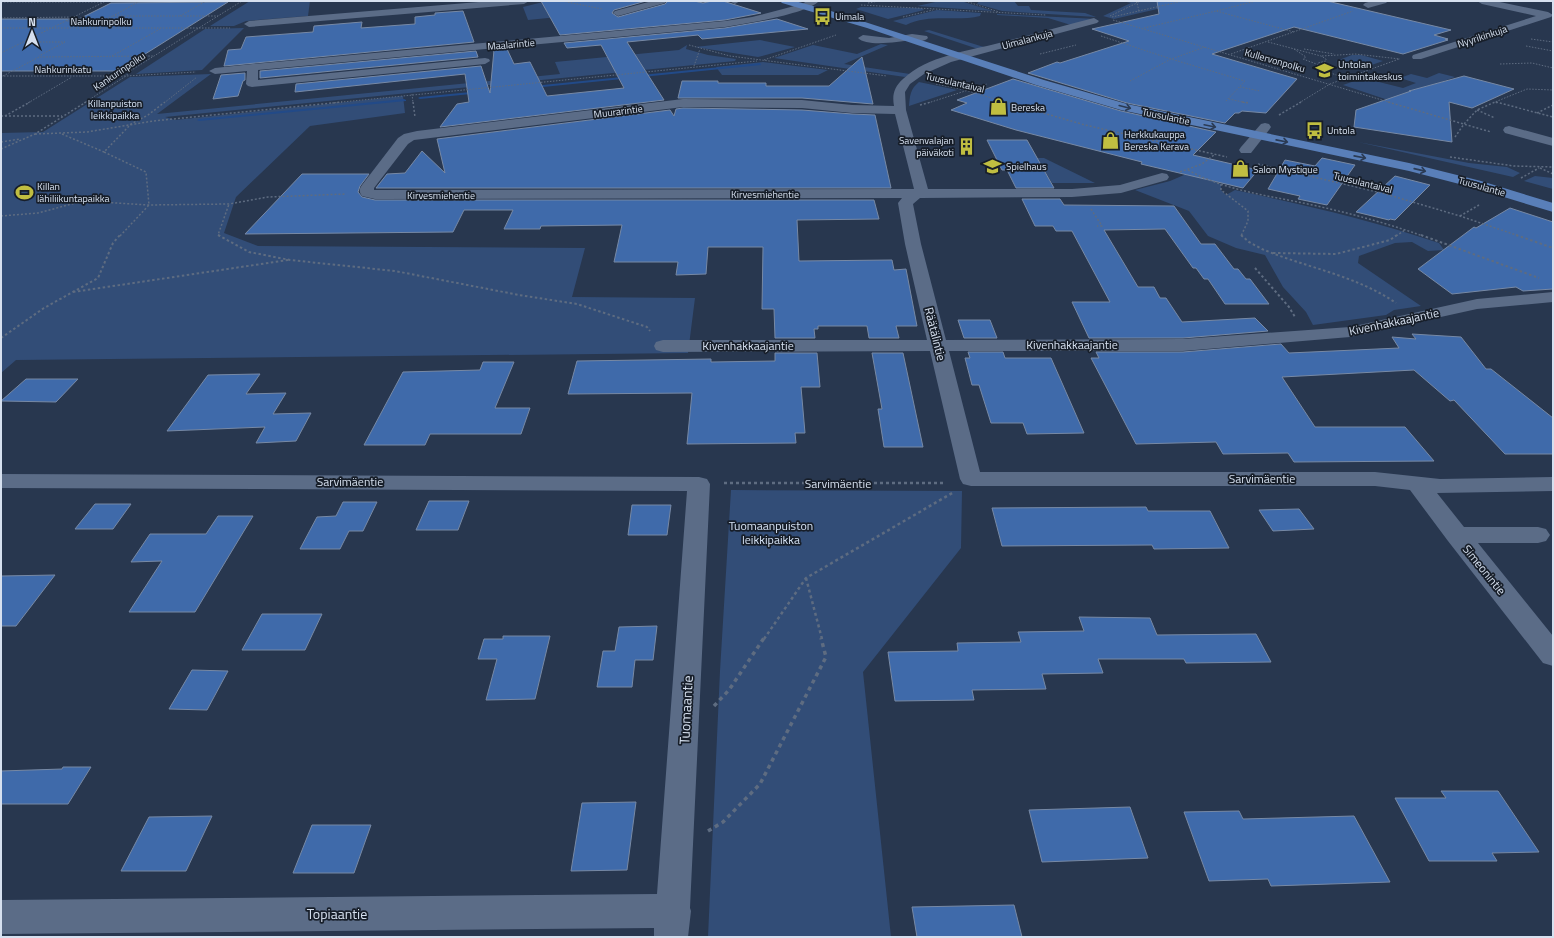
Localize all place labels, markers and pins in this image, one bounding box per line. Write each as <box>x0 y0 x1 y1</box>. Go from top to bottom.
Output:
bus stop icon: Uimala <box>812 6 832 26</box>
place label: Uimala <box>835 9 864 24</box>
place label: Untolan toimintakeskus <box>1338 57 1403 84</box>
school or university icon: Untolan toimintakeskus <box>1315 60 1335 80</box>
shop icon: Bereska <box>988 97 1008 117</box>
place label: Bereska <box>1011 100 1045 115</box>
bus stop icon: Untola <box>1304 120 1324 140</box>
place label: Untola <box>1327 123 1355 138</box>
place label: Herkkukauppa Bereska Kerava <box>1124 127 1189 154</box>
shop icon: Herkkukauppa Bereska Kerava <box>1101 130 1121 150</box>
place label: Savenvalajan päiväkoti <box>899 133 954 160</box>
building icon: Savenvalajan päiväkoti <box>957 136 977 156</box>
school or university icon: Spielhaus <box>983 156 1003 176</box>
place label: Spielhaus <box>1006 159 1047 174</box>
shop icon: Salon Mystique <box>1230 159 1250 179</box>
place label: Salon Mystique <box>1253 162 1318 177</box>
place label: Killan lähiliikuntapaikka <box>37 179 110 206</box>
sports icon: Killan lähiliikuntapaikka <box>14 182 34 202</box>

